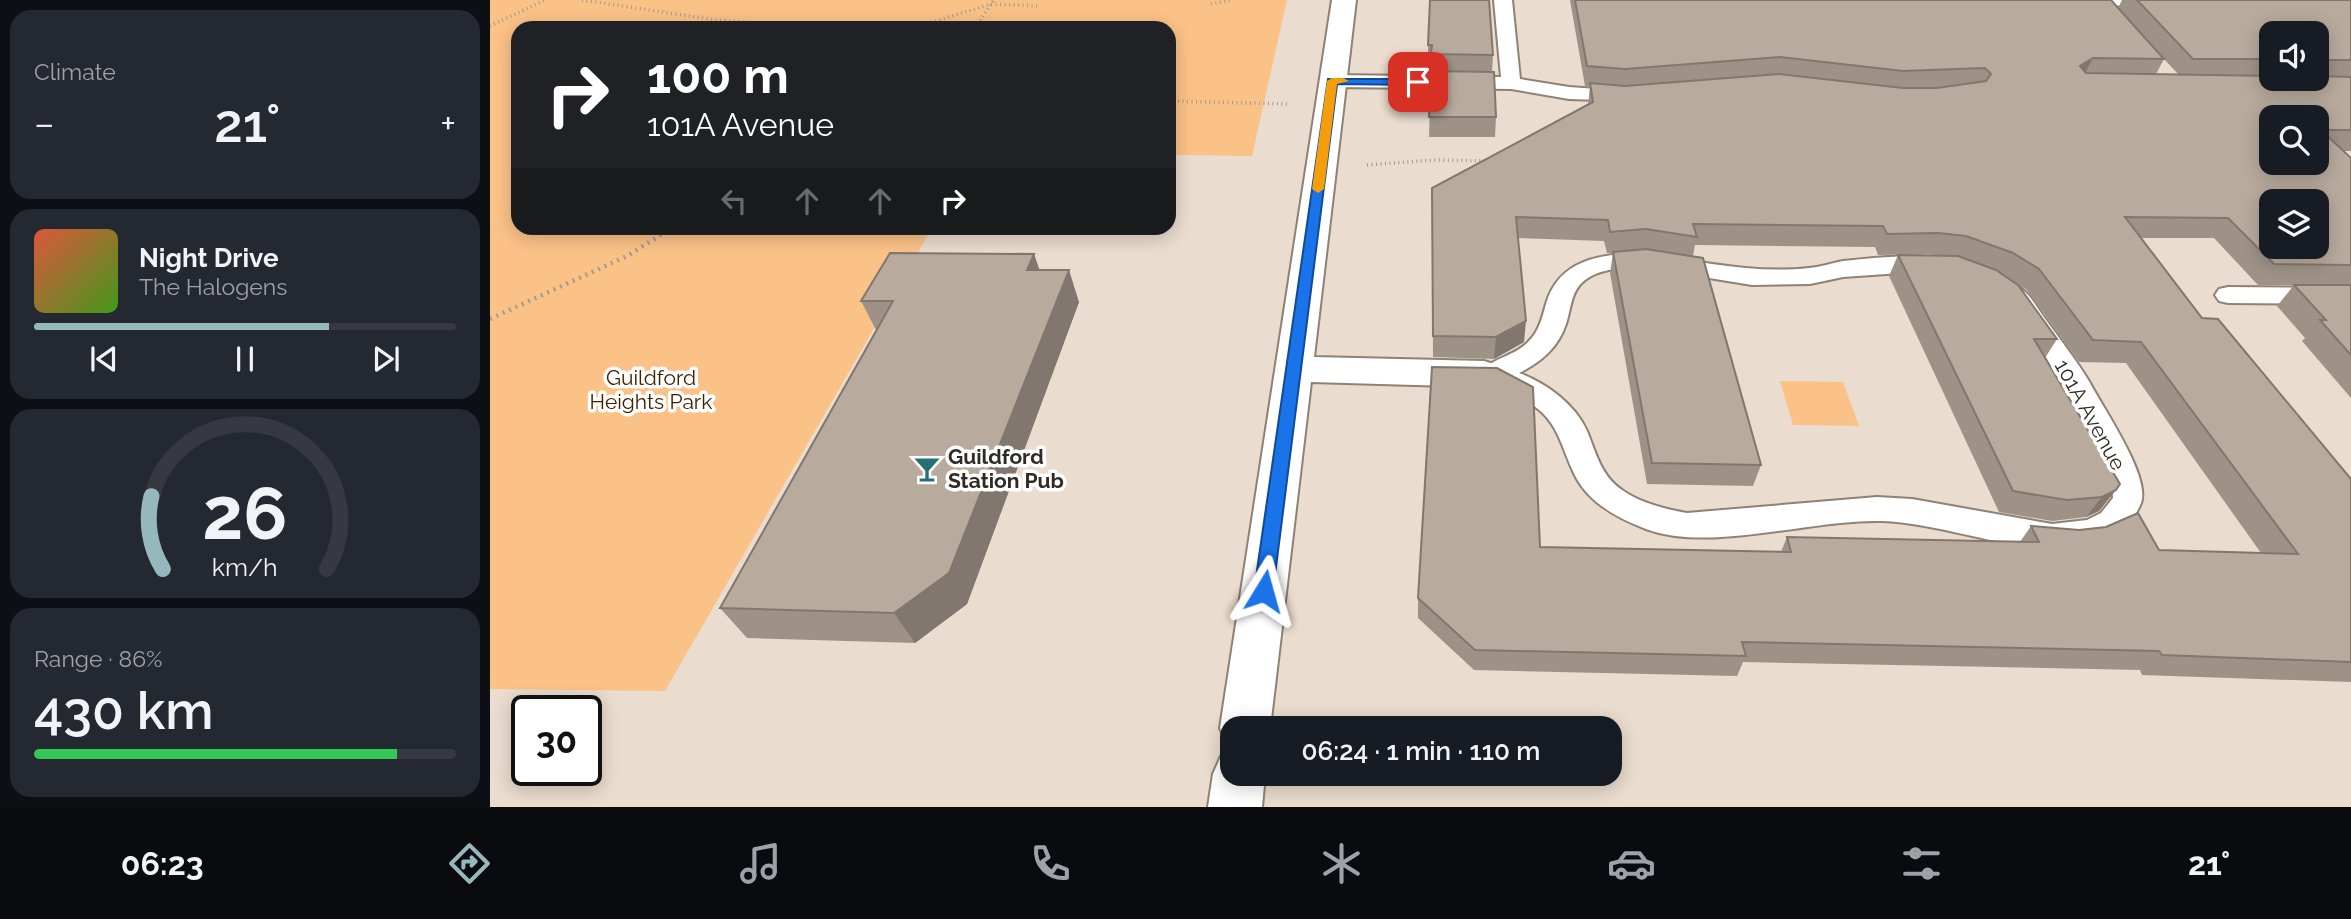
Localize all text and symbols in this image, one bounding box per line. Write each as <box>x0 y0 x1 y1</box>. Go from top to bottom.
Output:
map controls <box>2259 21 2329 259</box>
button: sound <box>2259 21 2329 91</box>
text: 100 m <box>647 47 789 104</box>
icon: right <box>532 49 623 140</box>
pin <box>1388 52 1448 112</box>
text: Climate <box>34 58 116 85</box>
icon: arrive <box>1399 63 1437 101</box>
text: 21° <box>214 93 281 154</box>
text: − <box>34 101 54 146</box>
text: + <box>440 101 456 146</box>
button: search <box>2259 105 2329 175</box>
text: 101A Avenue <box>647 106 834 143</box>
icon: left <box>715 182 753 220</box>
icon: ahead <box>788 182 826 220</box>
icon: ahead <box>861 182 899 220</box>
icon: right <box>934 182 972 220</box>
button: layers <box>2259 189 2329 259</box>
text: Night Drive <box>139 243 278 273</box>
text: The Halogens <box>139 273 287 300</box>
icon: previous <box>85 340 123 378</box>
icon: pause <box>226 340 264 378</box>
icon: next <box>367 340 405 378</box>
street label: 101A Avenue <box>2050 355 2131 475</box>
park label: Guildford Heights Park <box>590 365 712 414</box>
place label: Guildford Station Pub <box>948 444 1064 493</box>
bar icon: Guildford Station Pub <box>912 454 942 484</box>
text: 26 <box>202 472 288 557</box>
text: km/h <box>212 552 278 582</box>
position arrow <box>1227 554 1301 628</box>
text: Range · 86% <box>34 645 163 672</box>
text: 430 km <box>34 680 213 741</box>
speed limit sign: 30 <box>511 695 602 786</box>
text: 06:24 · 1 min · 110 m <box>1302 736 1540 766</box>
icon: directions <box>445 839 494 888</box>
icon: music <box>736 839 785 888</box>
icon: phone <box>1026 839 1075 888</box>
icon: climate <box>1317 839 1366 888</box>
icon: car <box>1607 839 1656 888</box>
icon: filters <box>1897 839 1946 888</box>
text: 06:23 <box>121 845 204 882</box>
text: 21° <box>2188 845 2230 882</box>

